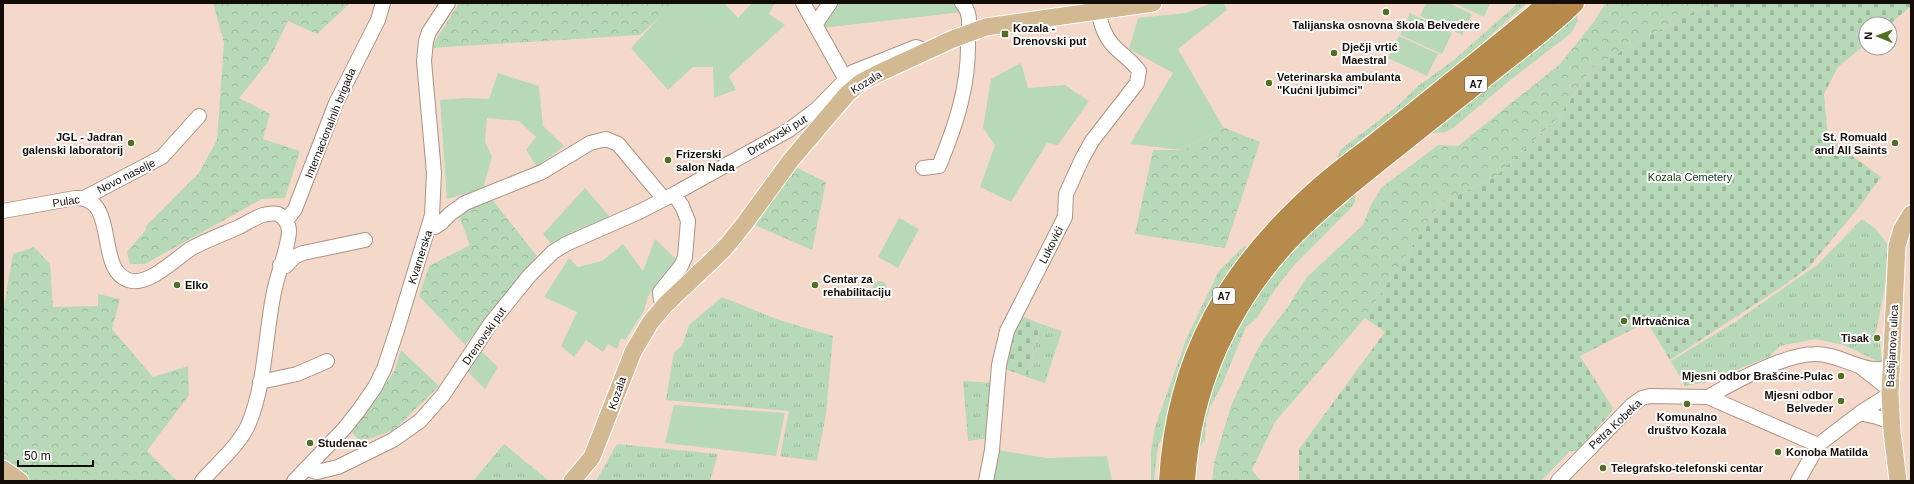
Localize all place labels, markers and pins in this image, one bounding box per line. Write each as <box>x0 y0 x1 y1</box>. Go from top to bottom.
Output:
marker: Talijanska osnovna škola Belvedere <box>1381 7 1391 17</box>
place label: Talijanska osnovna škola Belvedere <box>1292 19 1480 31</box>
place label: Kozala - Drenovski put <box>1013 22 1087 47</box>
marker: Kozala - Drenovski put <box>1000 29 1010 39</box>
place label: Dječji vrtić Maestral <box>1342 41 1398 66</box>
marker: Dječji vrtić Maestral <box>1329 48 1339 58</box>
place label: Veterinarska ambulanta "Kućni ljubimci" <box>1277 71 1401 96</box>
marker: Veterinarska ambulanta "Kućni ljubimci" <box>1264 78 1274 88</box>
place label: JGL - Jadran galenski laboratorij <box>22 131 123 156</box>
place label: St. Romuald and All Saints <box>1815 131 1887 156</box>
marker: JGL - Jadran galenski laboratorij <box>126 138 136 148</box>
marker: St. Romuald and All Saints <box>1890 138 1900 148</box>
place label: Frizerski salon Nada <box>676 148 736 173</box>
marker: Frizerski salon Nada <box>663 155 673 165</box>
place label: Centar za rehabilitaciju <box>823 273 891 298</box>
place label: Elko <box>185 279 209 291</box>
marker: Elko <box>172 280 182 290</box>
marker: Centar za rehabilitaciju <box>810 280 820 290</box>
place label: Mrtvačnica <box>1632 315 1690 327</box>
marker: Mrtvačnica <box>1619 316 1629 326</box>
place label: Tisak <box>1841 332 1870 344</box>
marker: Tisak <box>1872 333 1882 343</box>
place label: Mjesni odbor Brašćine-Pulac <box>1682 370 1833 382</box>
marker: Mjesni odbor Brašćine-Pulac <box>1836 371 1846 381</box>
place label: Mjesni odbor Belveder <box>1765 389 1834 414</box>
marker: Mjesni odbor Belveder <box>1836 396 1846 406</box>
marker: Komunalno društvo Kozala <box>1682 399 1692 409</box>
place label: Komunalno društvo Kozala <box>1648 411 1727 436</box>
place label: Studenac <box>318 437 368 449</box>
marker: Studenac <box>305 438 315 448</box>
place label: Konoba Matilda <box>1786 446 1869 458</box>
marker: Konoba Matilda <box>1773 447 1783 457</box>
place label: Telegrafsko-telefonski centar <box>1611 462 1764 474</box>
marker: Telegrafsko-telefonski centar <box>1598 463 1608 473</box>

